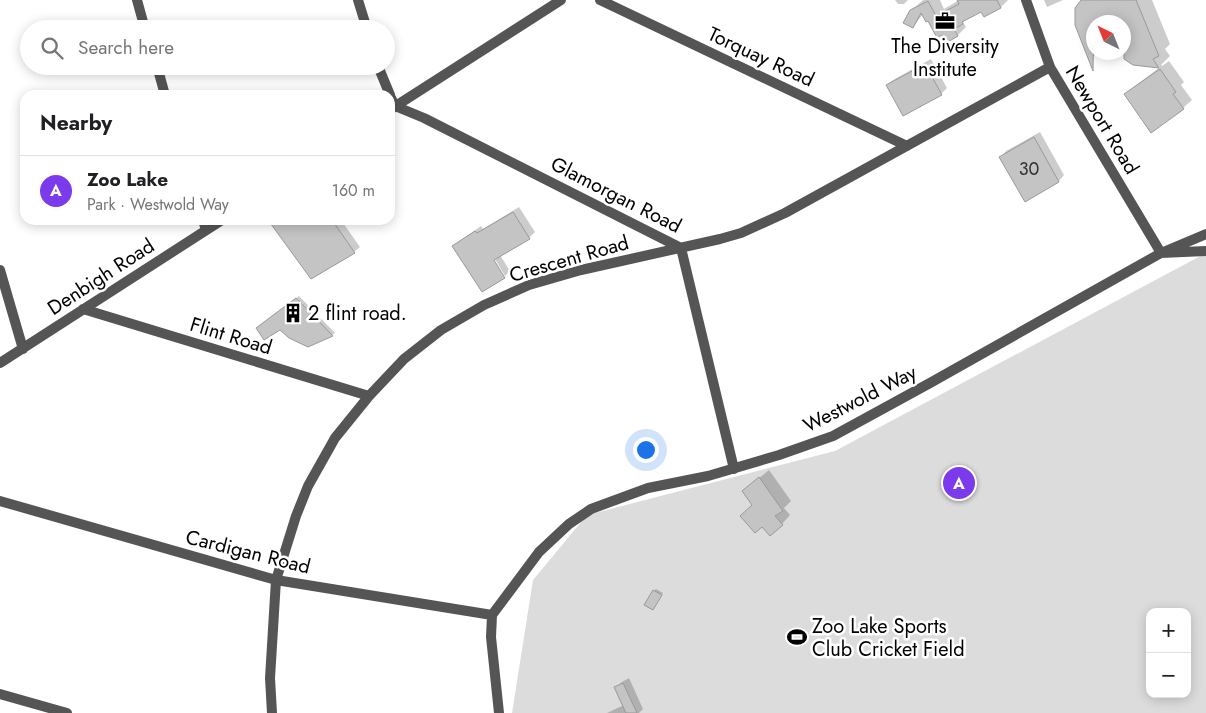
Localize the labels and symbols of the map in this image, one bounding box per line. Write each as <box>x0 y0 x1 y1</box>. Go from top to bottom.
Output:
office icon: The Diversity Institute <box>934 10 956 32</box>
north arrow <box>1086 15 1131 60</box>
street label: Torquay Road <box>703 20 819 94</box>
place label: The Diversity Institute <box>891 32 999 84</box>
street label: Newport Road <box>1058 60 1146 180</box>
street label: Glamorgan Road <box>546 150 686 240</box>
house number: 30 <box>1019 156 1040 182</box>
street label: Crescent Road <box>506 228 632 290</box>
street label: Denbigh Road <box>42 232 160 322</box>
place label: 2 flint road. <box>308 299 407 328</box>
building icon: 2 flint road. <box>282 302 304 324</box>
street label: Flint Road <box>186 310 276 362</box>
street label: Westwold Way <box>798 358 922 440</box>
your location <box>633 437 659 463</box>
pin: A <box>943 464 975 502</box>
street label: Cardigan Road <box>183 523 313 581</box>
place label: Zoo Lake Sports Club Cricket Field <box>812 612 965 664</box>
sports icon: Zoo Lake Sports Club Cricket Field <box>786 626 808 648</box>

